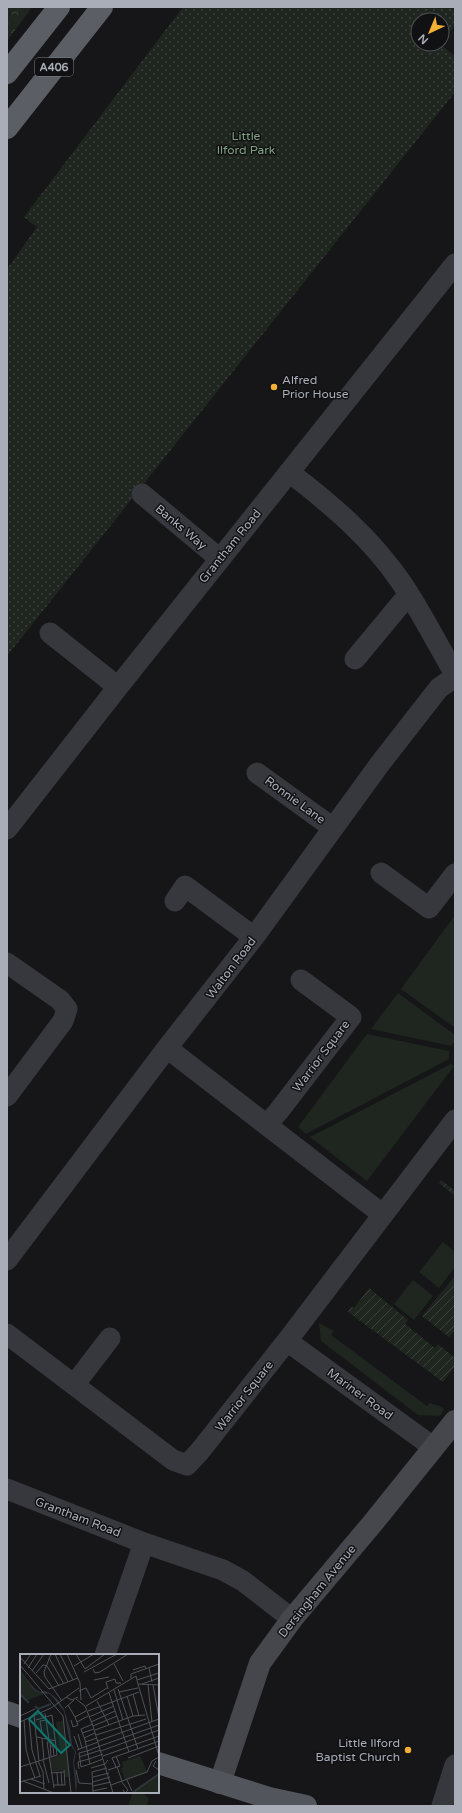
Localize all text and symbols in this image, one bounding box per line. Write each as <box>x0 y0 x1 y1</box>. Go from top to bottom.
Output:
north arrow <box>410 12 450 52</box>
text: N <box>416 31 431 47</box>
road number: A406 <box>35 58 73 76</box>
park label: Little Ilford Park <box>217 129 276 157</box>
place label: Alfred Prior House <box>282 373 349 401</box>
marker: Alfred Prior House <box>269 382 279 392</box>
street label: Banks Way <box>153 502 210 553</box>
street label: Grantham Road <box>196 506 264 586</box>
street label: Ronnie Lane <box>262 773 328 827</box>
street label: Walton Road <box>203 934 259 1002</box>
street label: Warrior Square <box>290 1017 353 1094</box>
street label: Warrior Square <box>212 1358 276 1434</box>
street label: Mariner Road <box>324 1365 396 1423</box>
street label: Grantham Road <box>33 1494 123 1540</box>
street label: Dersingham Avenue <box>275 1542 359 1640</box>
inset map <box>20 1654 159 1793</box>
place label: Little Ilford Baptist Church <box>315 1736 400 1764</box>
marker: Little Ilford Baptist Church <box>403 1745 413 1755</box>

